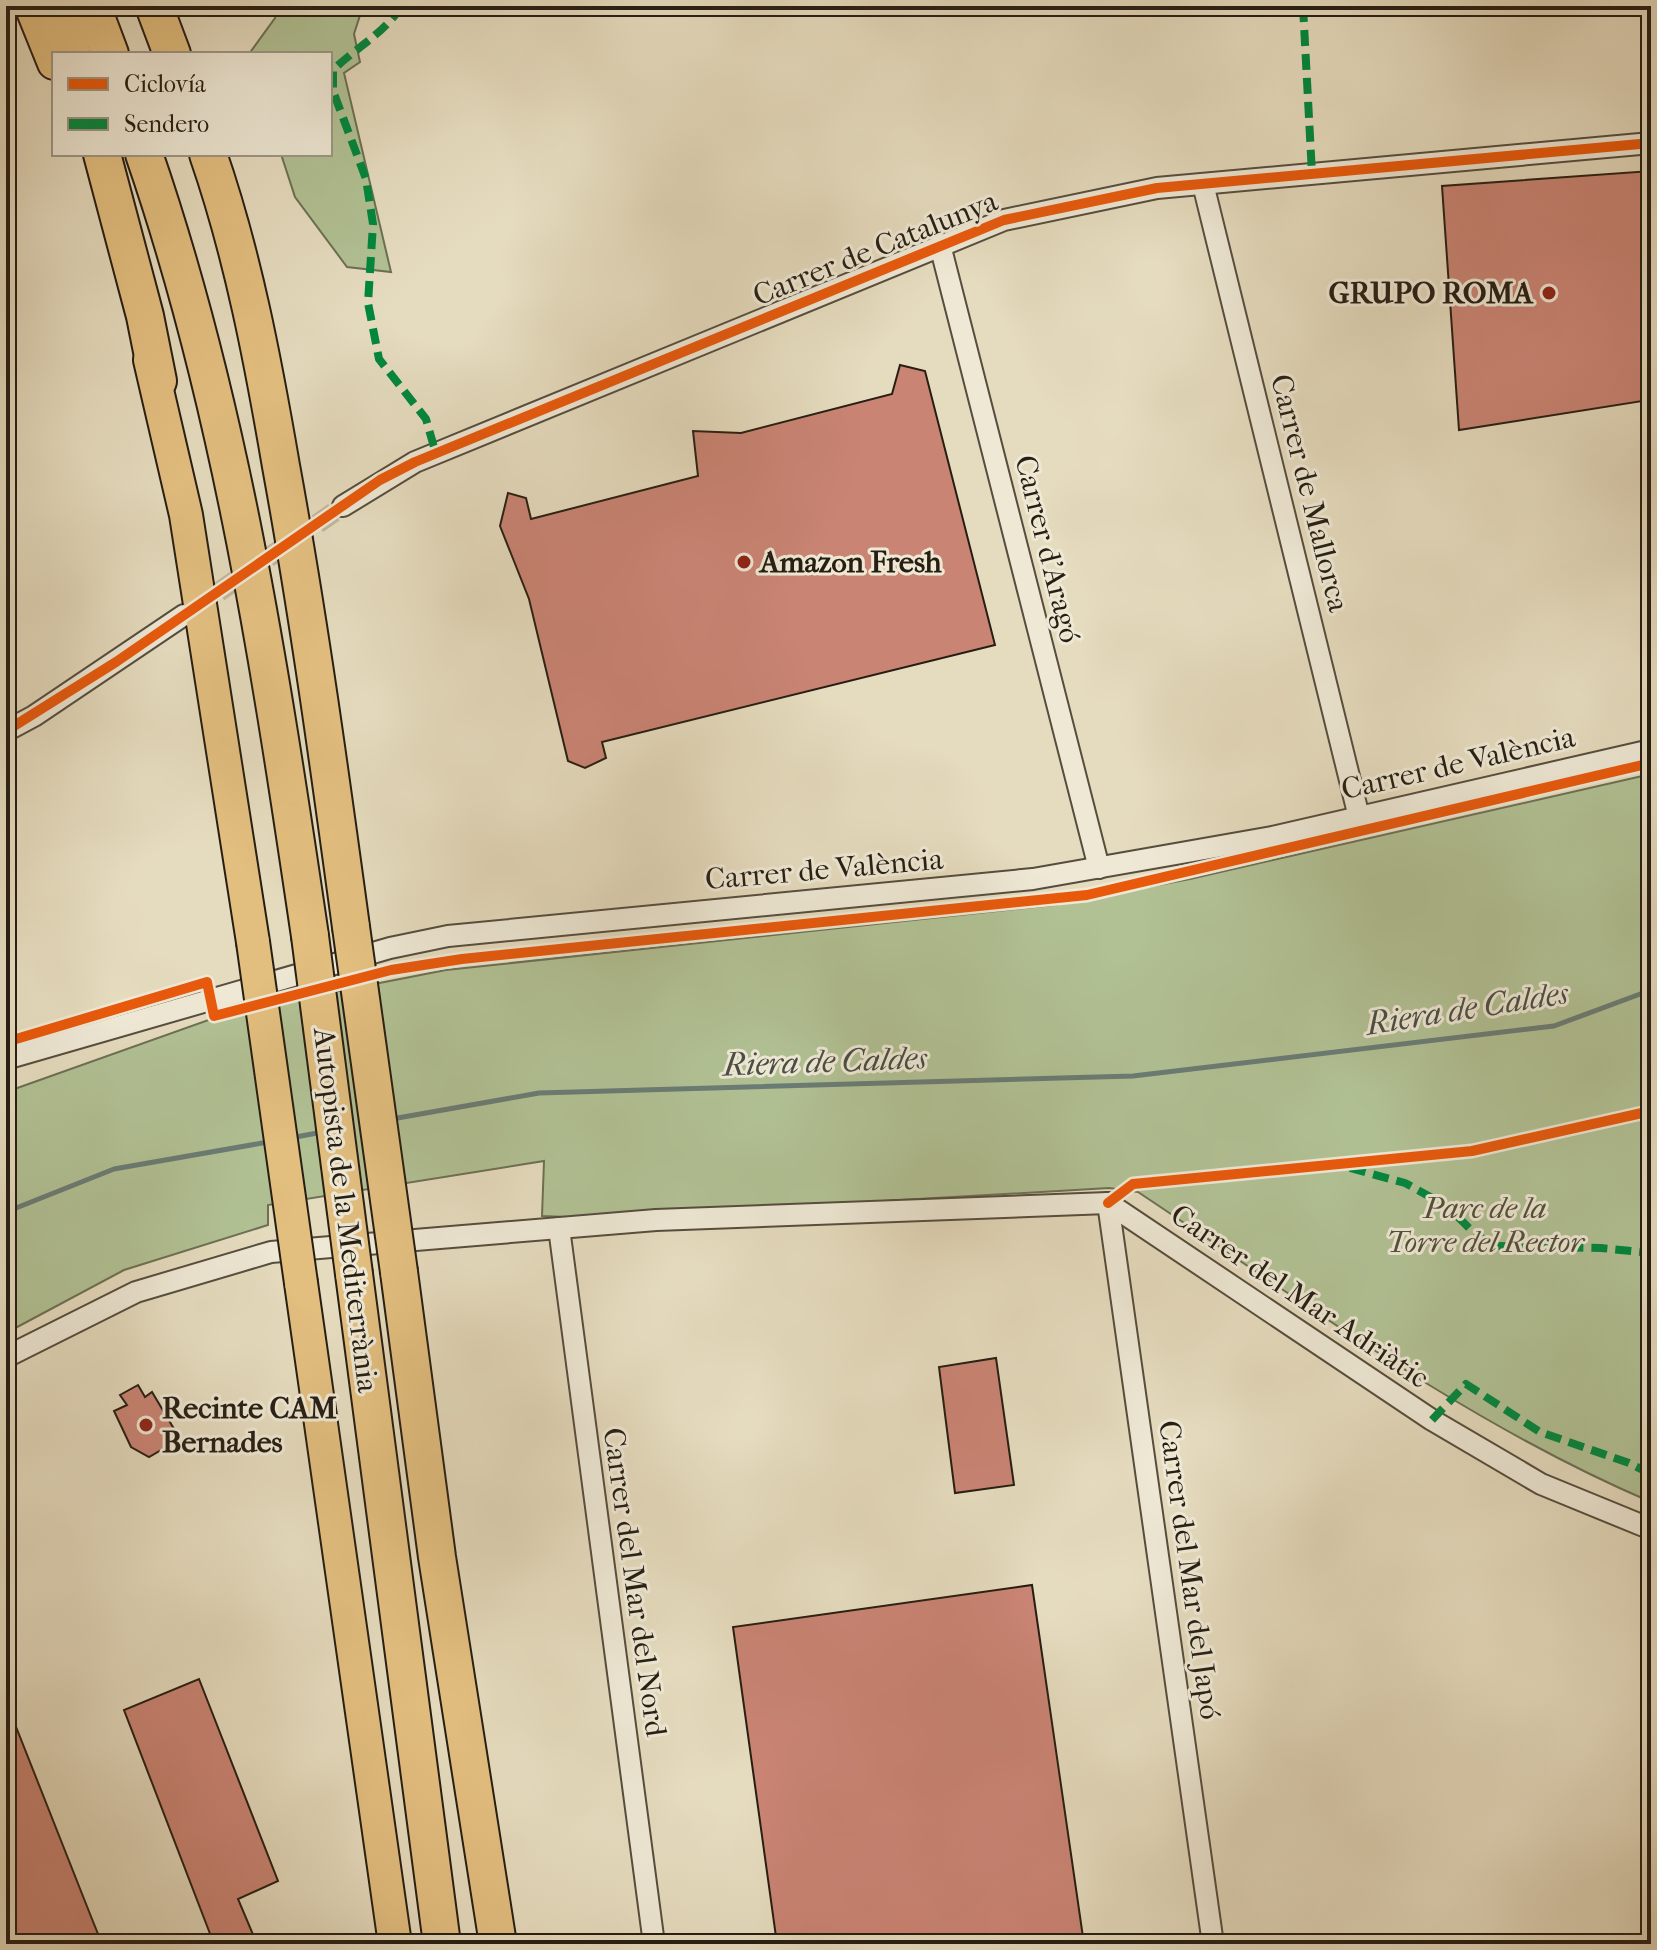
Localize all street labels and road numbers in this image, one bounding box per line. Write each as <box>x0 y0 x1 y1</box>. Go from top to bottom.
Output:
street label: Carrer de Catalunya <box>748 183 1004 314</box>
street label: Carrer de Mallorca <box>1263 371 1356 617</box>
street label: Carrer d'Aragó <box>1007 452 1088 647</box>
street label: Carrer de València <box>1338 719 1579 807</box>
street label: Carrer de València <box>704 842 946 897</box>
street label: Autopista de la Mediterrània <box>306 1025 385 1396</box>
street label: Carrer del Mar Adriàtic <box>1164 1197 1435 1396</box>
street label: Carrer del Mar del Japó <box>1151 1418 1228 1722</box>
street label: Carrer del Mar del Nord <box>596 1425 674 1739</box>

